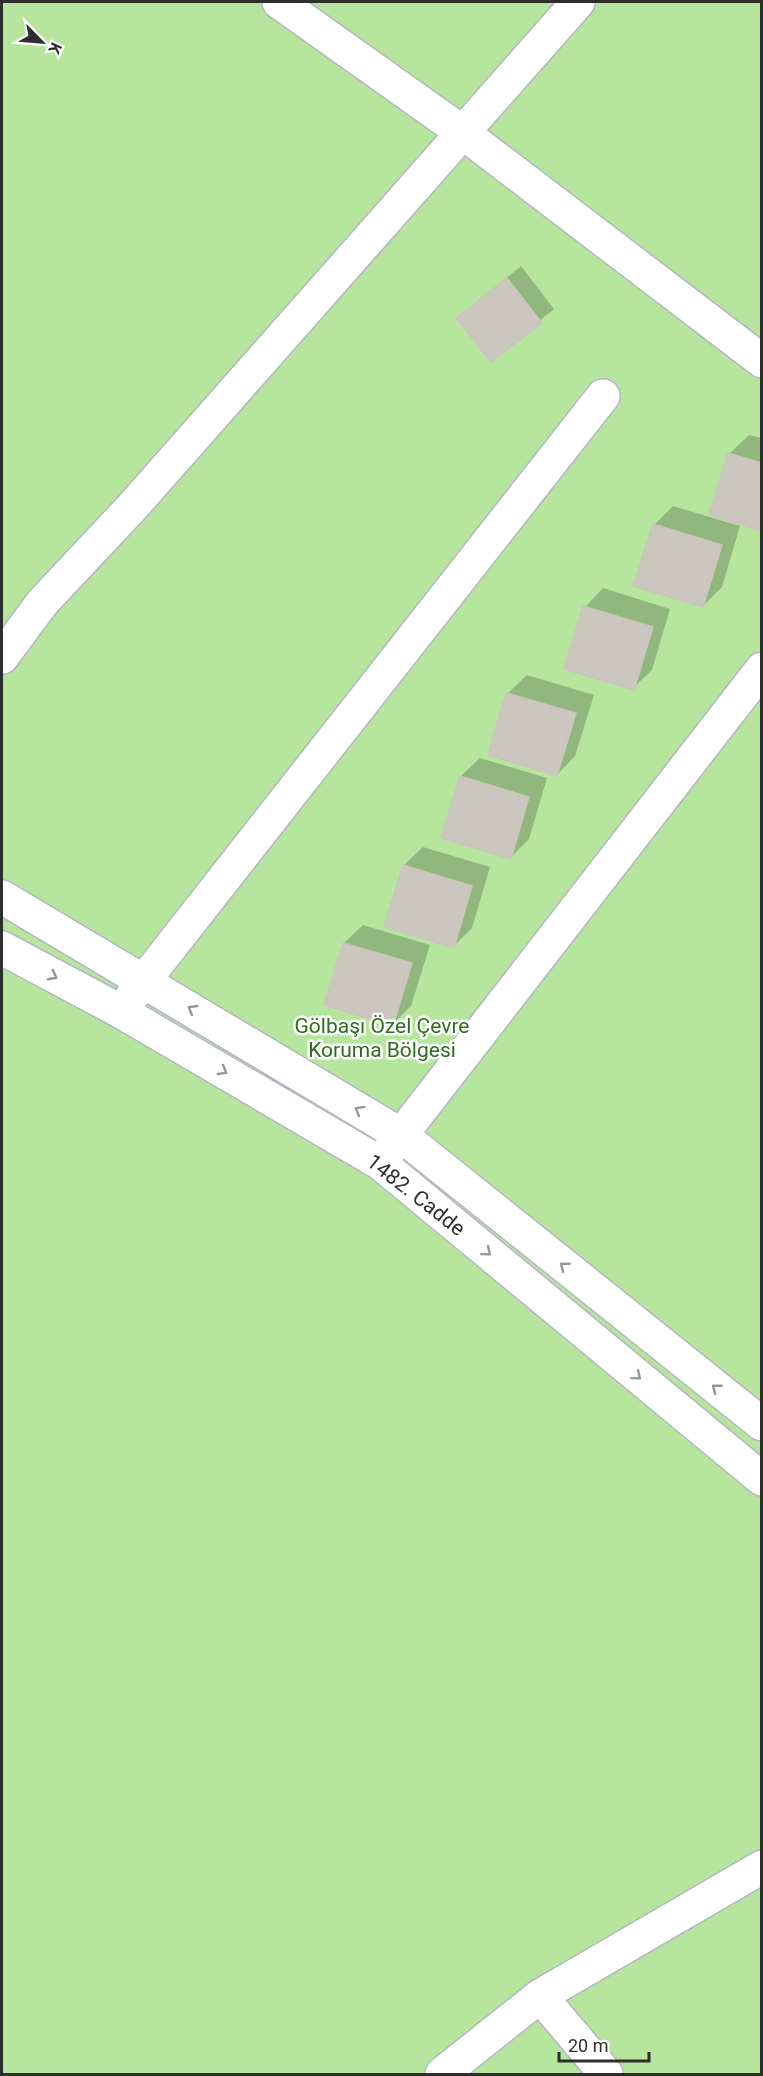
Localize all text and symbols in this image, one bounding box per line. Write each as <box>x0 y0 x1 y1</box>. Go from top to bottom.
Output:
north arrow <box>12 12 72 72</box>
text: K <box>44 40 66 58</box>
one-way arrow <box>47 969 57 980</box>
one-way arrow <box>188 1004 198 1016</box>
park label: Gölbaşı Özel Çevre Koruma Bölgesi <box>295 1014 469 1062</box>
one-way arrow <box>217 1064 227 1076</box>
one-way arrow <box>355 1105 365 1117</box>
street label: 1482. Cadde <box>362 1149 470 1241</box>
one-way arrow <box>480 1244 491 1255</box>
one-way arrow <box>560 1262 571 1273</box>
one-way arrow <box>631 1369 642 1380</box>
one-way arrow <box>712 1384 723 1395</box>
scale bar <box>559 2025 649 2063</box>
text: 20 m <box>568 2035 608 2056</box>

